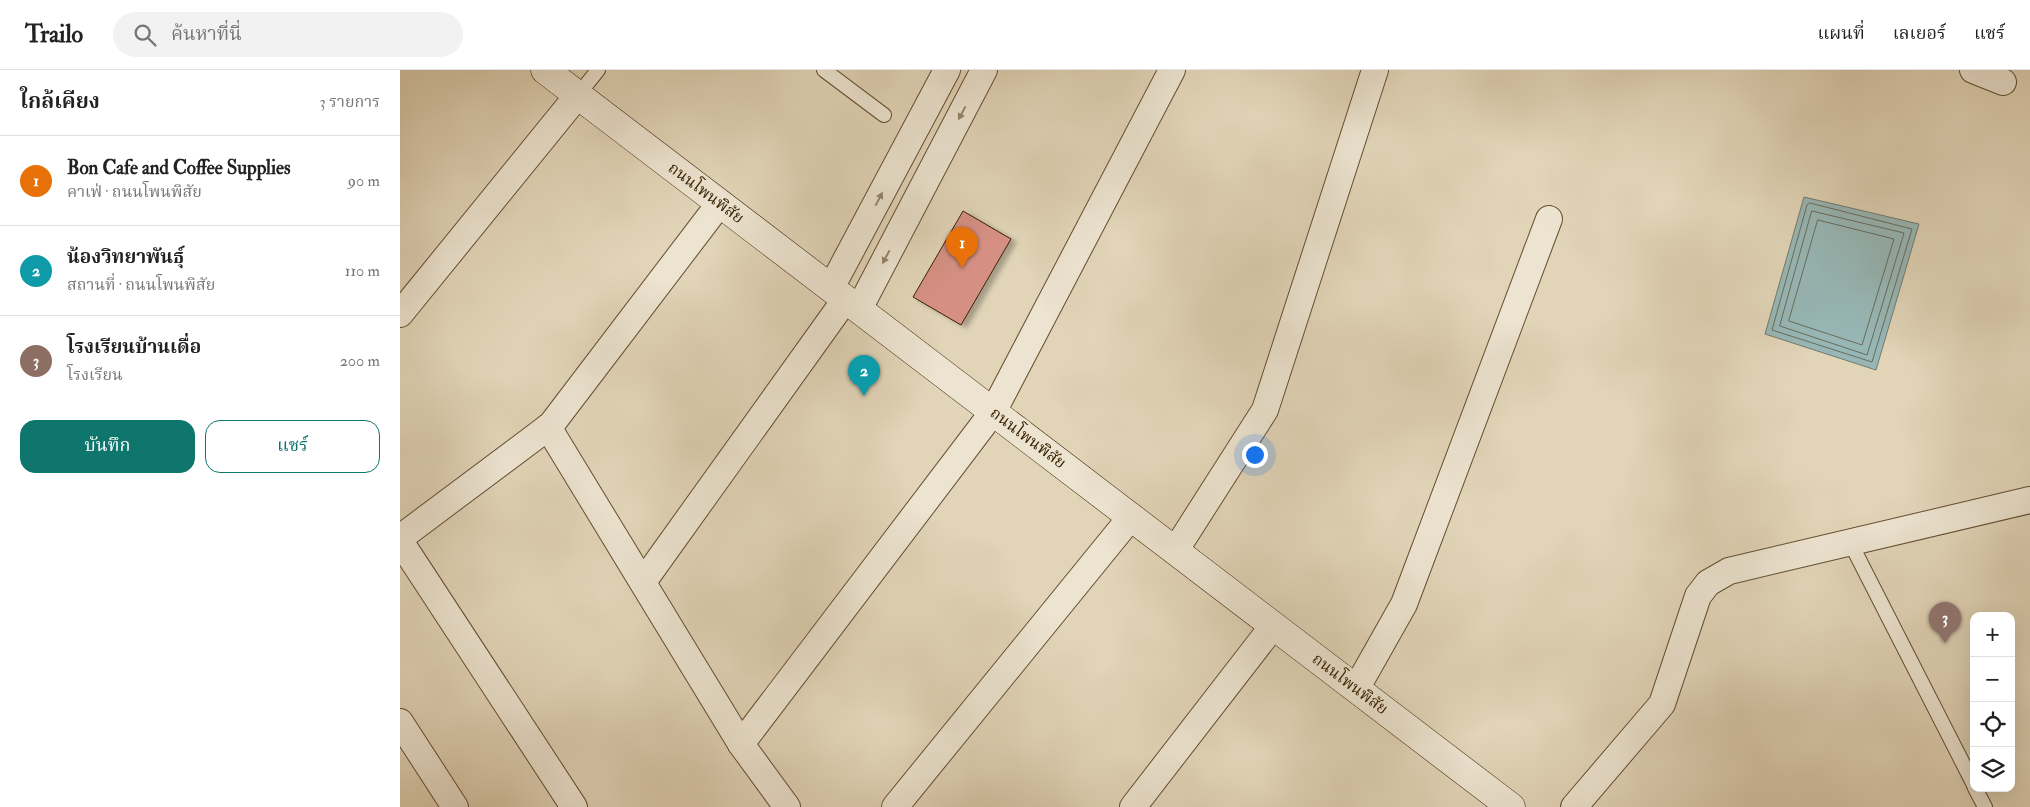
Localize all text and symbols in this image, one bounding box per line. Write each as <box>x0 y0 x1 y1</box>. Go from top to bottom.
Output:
search box <box>113 12 463 57</box>
text: Trailo <box>25 19 83 50</box>
icon: search <box>131 21 159 49</box>
text: ค้นหาที่นี่ <box>171 22 242 46</box>
text: แผนที่ <box>1817 22 1865 45</box>
text: เลเยอร์ <box>1893 22 1946 45</box>
text: แชร์ <box>1974 22 2005 45</box>
text: ใกล้เคียง <box>20 88 100 115</box>
text: 3 รายการ <box>320 92 380 112</box>
one-way arrow <box>957 106 966 120</box>
text: Bon Cafe and Coffee Supplies <box>67 156 290 180</box>
street label: ถนนโพนพิสัย <box>664 157 749 228</box>
text: 1 <box>33 171 39 191</box>
text: 90 m <box>348 171 380 191</box>
text: คาเฟ่ · ถนนโพนพิสัย <box>67 182 202 202</box>
one-way arrow <box>874 192 883 206</box>
pin: 1 <box>946 227 978 268</box>
text: น้องวิทยาพันธุ์ <box>67 245 184 269</box>
one-way arrow <box>882 250 890 264</box>
text: 2 <box>32 261 40 281</box>
text: 110 m <box>345 261 380 281</box>
text: สถานที่ · ถนนโพนพิสัย <box>67 275 215 295</box>
text: โรงเรียนบ้านเดื่อ <box>67 335 201 359</box>
text: 3 <box>33 351 39 371</box>
text: 200 m <box>340 351 380 371</box>
pin: 2 <box>848 355 880 396</box>
text: โรงเรียน <box>67 365 123 385</box>
street label: ถนนโพนพิสัย <box>986 402 1071 473</box>
button: บันทึก <box>20 420 195 473</box>
button: แชร์ <box>205 420 380 473</box>
your location <box>1242 442 1268 468</box>
pin: 3 <box>1929 602 1961 643</box>
map controls <box>1970 612 2015 792</box>
button: + <box>1970 612 2015 657</box>
street label: ถนนโพนพิสัย <box>1308 648 1393 719</box>
button: − <box>1970 657 2015 702</box>
button: locate <box>1970 702 2015 747</box>
button: layers <box>1970 747 2015 792</box>

